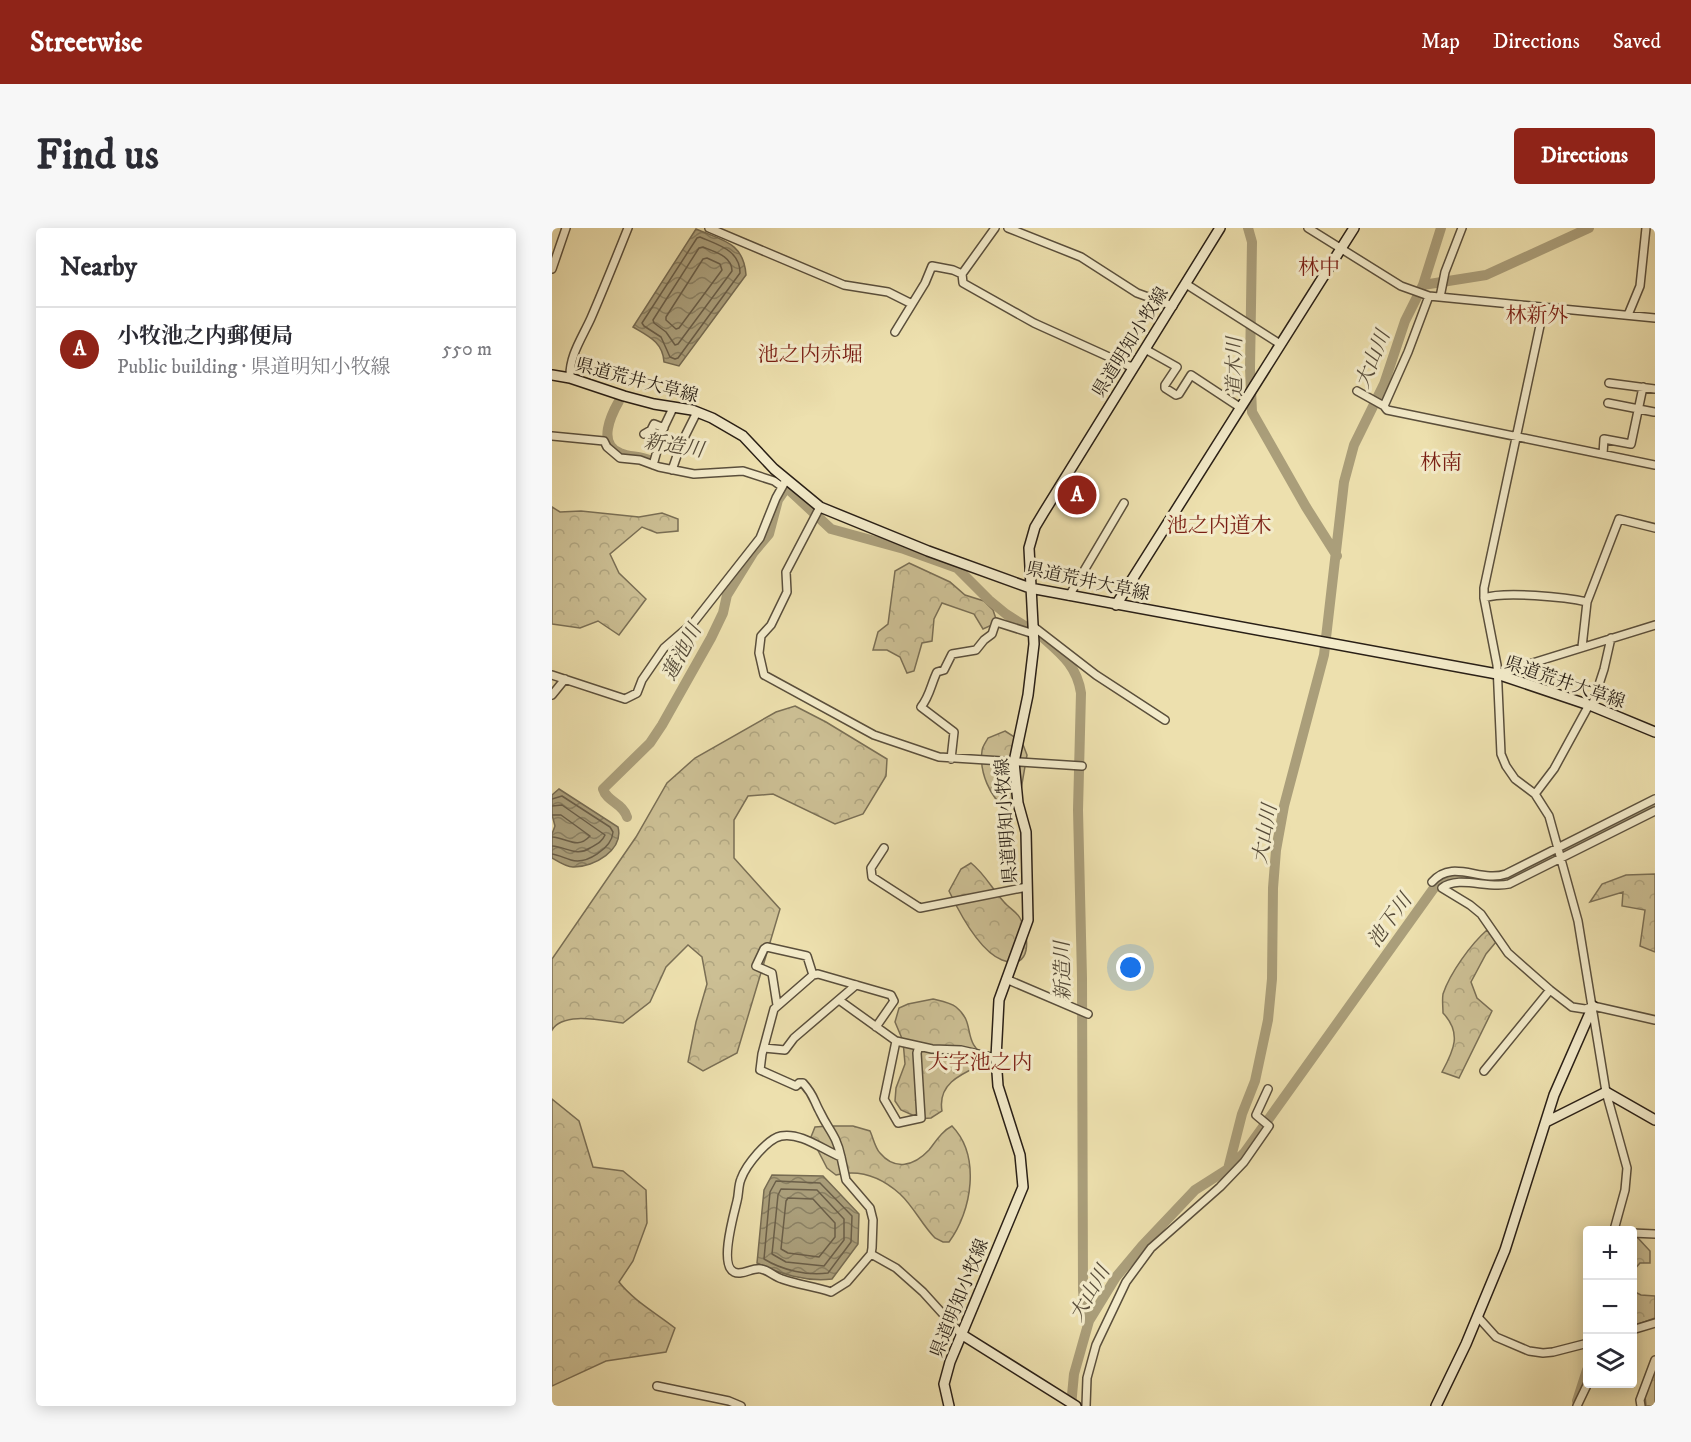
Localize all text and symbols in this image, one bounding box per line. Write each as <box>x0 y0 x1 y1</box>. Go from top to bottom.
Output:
text: Streetwise <box>30 25 142 60</box>
text: Map <box>1421 29 1460 55</box>
text: Directions <box>1493 29 1580 55</box>
text: Saved <box>1613 29 1661 55</box>
button: Directions <box>1514 128 1655 184</box>
text: Find us <box>36 130 159 182</box>
text: Nearby <box>60 251 137 284</box>
district label: 林中 <box>1298 255 1340 281</box>
street label: 県道明知小牧線 <box>1088 283 1174 402</box>
district label: 林新外 <box>1506 303 1569 329</box>
text: 小牧池之内郵便局 <box>117 323 293 350</box>
water label: 大山川 <box>1351 325 1397 392</box>
water label: 道木川 <box>1223 335 1248 397</box>
text: A <box>73 337 86 362</box>
text: 550 m <box>442 337 492 362</box>
district label: 池之内赤堀 <box>758 342 863 368</box>
street label: 県道荒井大草線 <box>573 354 700 408</box>
text: Public building · 県道明知小牧線 <box>117 355 391 380</box>
water label: 新造川 <box>642 429 707 464</box>
district label: 林南 <box>1420 450 1462 476</box>
pin: A <box>1058 472 1096 518</box>
district label: 池之内道木 <box>1167 513 1272 539</box>
street label: 県道荒井大草線 <box>1024 558 1152 606</box>
water label: 蓮池川 <box>657 619 708 685</box>
street label: 県道荒井大草線 <box>1502 652 1628 714</box>
street label: 県道明知小牧線 <box>992 757 1022 885</box>
water label: 大山川 <box>1248 801 1283 866</box>
water label: 池下川 <box>1362 888 1419 952</box>
water label: 新造川 <box>1050 939 1077 1001</box>
your location <box>1116 953 1145 982</box>
district label: 大字池之内 <box>928 1050 1033 1076</box>
map controls <box>1583 1226 1637 1388</box>
button: + <box>1583 1226 1637 1280</box>
street label: 県道明知小牧線 <box>926 1236 994 1361</box>
water label: 大山川 <box>1064 1260 1117 1326</box>
button: − <box>1583 1280 1637 1334</box>
button: layers <box>1583 1334 1637 1388</box>

